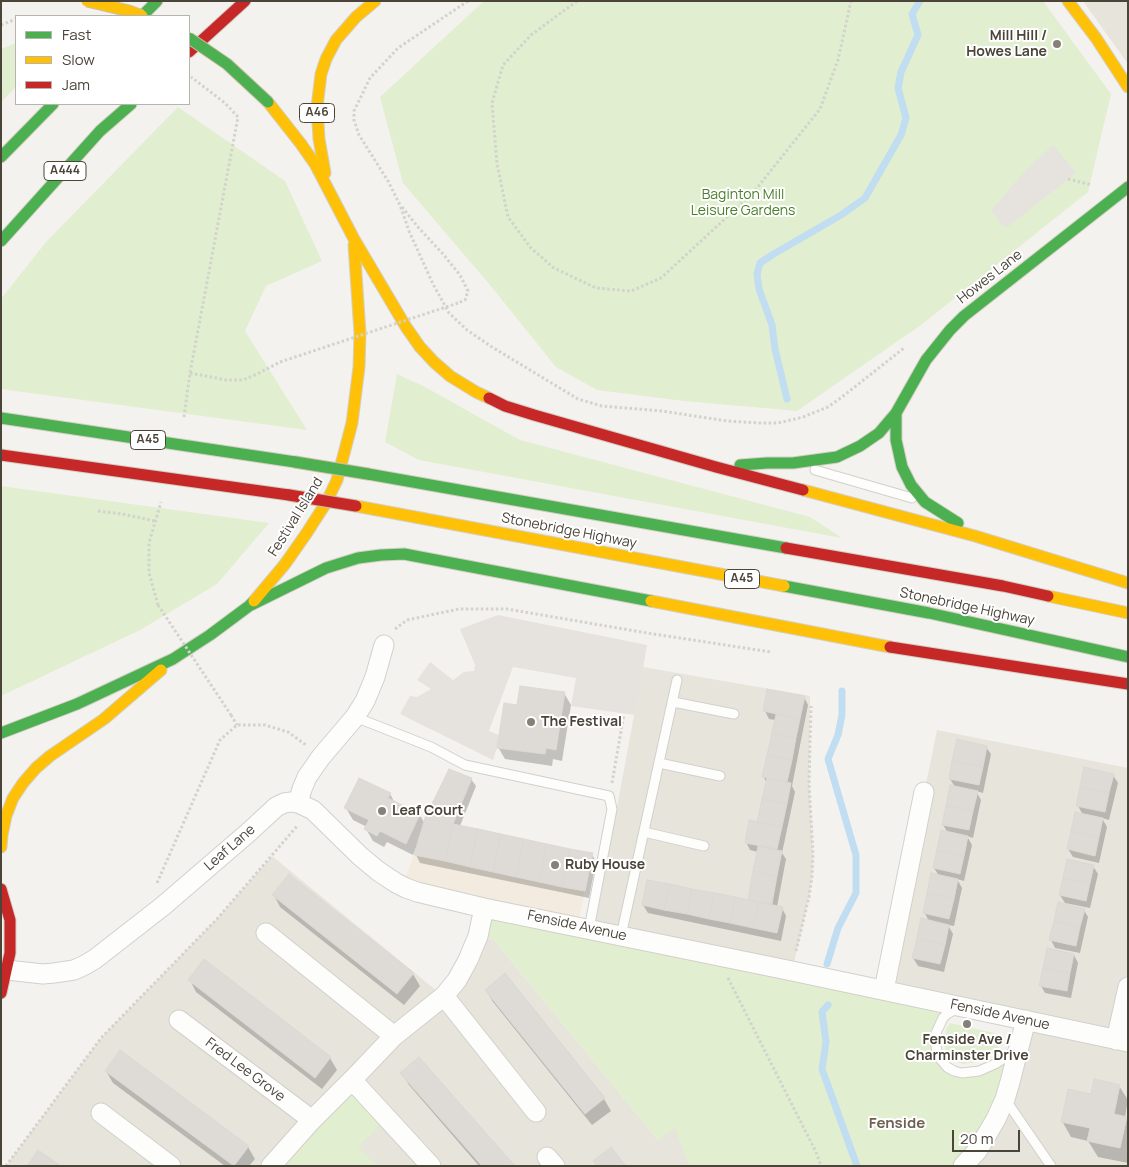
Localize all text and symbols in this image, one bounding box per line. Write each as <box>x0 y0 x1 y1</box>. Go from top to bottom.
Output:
legend <box>15 15 190 105</box>
text: Fast <box>62 24 91 45</box>
place label: Mill Hill / Howes Lane <box>966 28 1047 60</box>
marker: Mill Hill / Howes Lane <box>1051 38 1063 50</box>
text: Slow <box>62 49 95 70</box>
text: Jam <box>62 74 90 95</box>
road number: A46 <box>300 104 334 122</box>
road number: A444 <box>44 162 86 180</box>
park label: Baginton Mill Leisure Gardens <box>691 187 795 220</box>
street label: Howes Lane <box>954 246 1026 308</box>
road number: A45 <box>130 430 166 450</box>
street label: Festival Island <box>265 474 327 560</box>
street label: Stonebridge Highway <box>500 510 638 552</box>
road number: A45 <box>724 570 760 588</box>
street label: Stonebridge Highway <box>898 585 1036 629</box>
place label: The Festival <box>541 714 622 730</box>
marker: The Festival <box>525 716 537 728</box>
place label: Leaf Court <box>392 803 463 819</box>
marker: Leaf Court <box>376 805 388 817</box>
street label: Leaf Lane <box>201 821 259 875</box>
place label: Ruby House <box>565 857 645 873</box>
marker: Ruby House <box>549 859 561 871</box>
street label: Fenside Avenue <box>526 907 628 945</box>
street label: Fenside Avenue <box>949 996 1051 1034</box>
marker: Fenside Ave / Charminster Drive <box>961 1018 973 1030</box>
place label: Fenside Ave / Charminster Drive <box>905 1032 1029 1064</box>
street label: Fred Lee Grove <box>202 1035 288 1105</box>
district label: Fenside <box>869 1115 925 1133</box>
scale bar <box>954 1120 1022 1152</box>
text: 20 m <box>960 1128 993 1149</box>

